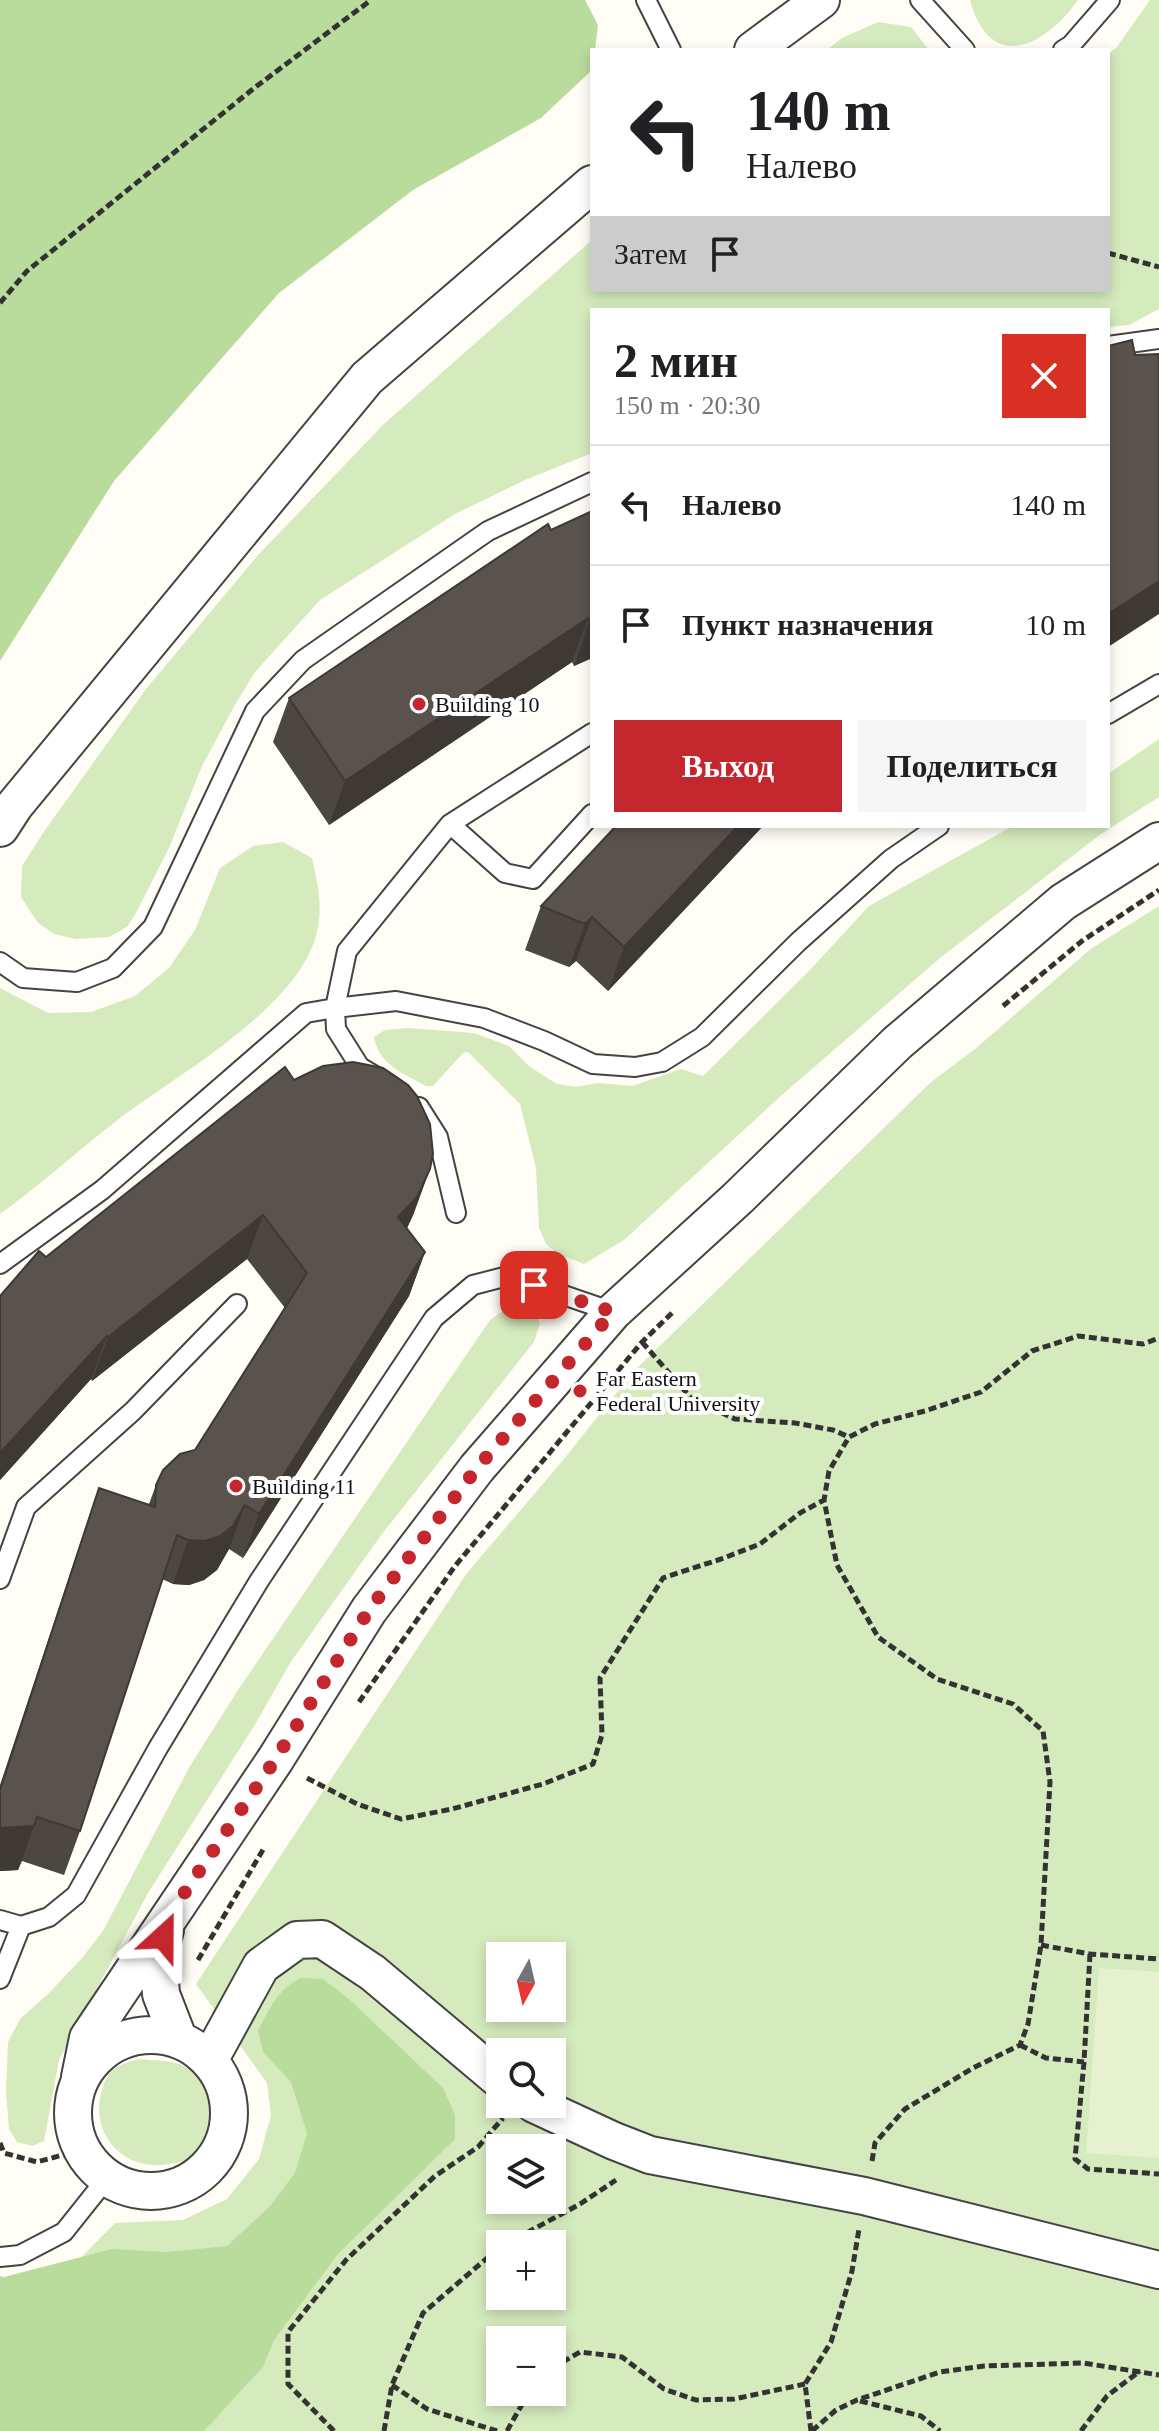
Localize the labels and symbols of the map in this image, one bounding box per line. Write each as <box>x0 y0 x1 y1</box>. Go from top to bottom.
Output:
place label: Building 10 <box>435 692 540 717</box>
marker: Building 10 <box>410 695 428 713</box>
pin <box>500 1251 568 1319</box>
place label: Far Eastern Federal University <box>596 1366 760 1416</box>
marker: Far Eastern Federal University <box>571 1382 589 1400</box>
place label: Building 11 <box>252 1474 356 1499</box>
marker: Building 11 <box>227 1477 245 1495</box>
position arrow <box>121 1895 205 1979</box>
north arrow <box>486 1942 566 2022</box>

